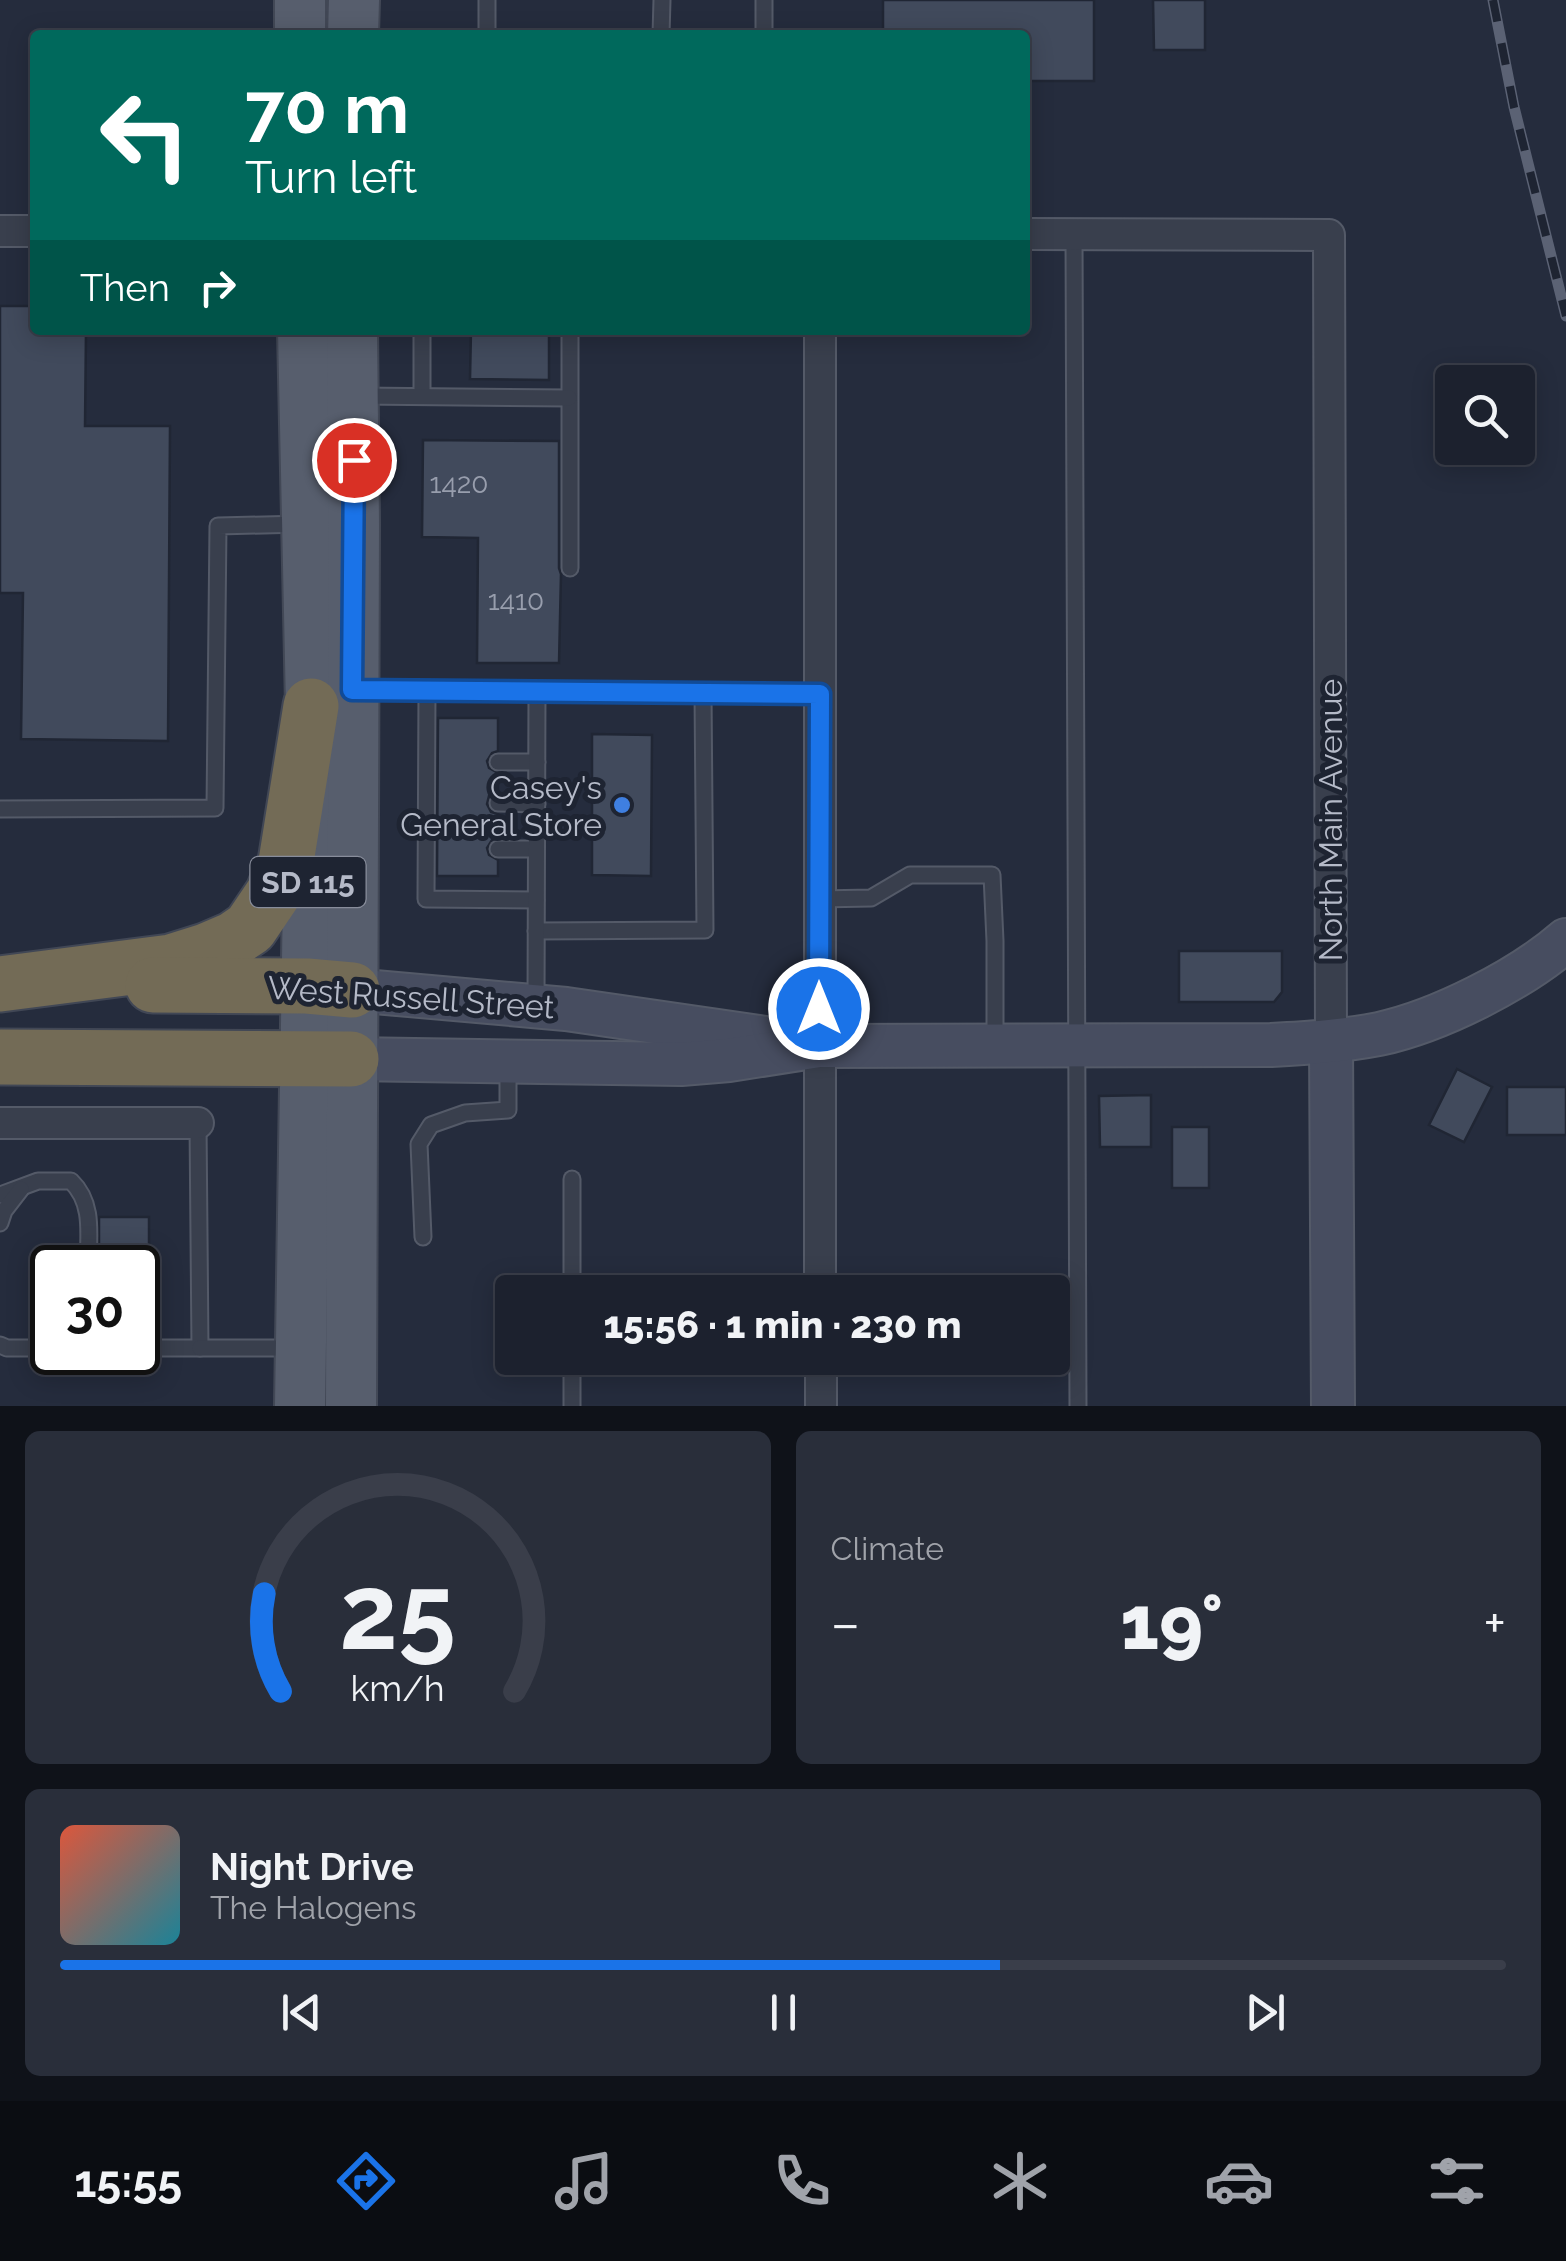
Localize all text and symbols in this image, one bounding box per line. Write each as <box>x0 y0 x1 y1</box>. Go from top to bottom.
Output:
text: 70 m <box>245 67 409 149</box>
icon: left <box>80 70 210 200</box>
text: Turn left <box>245 151 417 204</box>
icon: right <box>190 260 245 315</box>
text: Then <box>80 265 170 310</box>
map controls <box>1435 365 1535 465</box>
button: search <box>1435 365 1535 465</box>
pin <box>312 418 397 503</box>
icon: arrive <box>327 433 382 488</box>
house number: 1420 <box>430 467 489 500</box>
house number: 1410 <box>488 584 544 617</box>
street label: North Main Avenue <box>1312 679 1349 961</box>
place label: Casey's General Store <box>400 769 602 843</box>
marker: Casey's General Store <box>611 794 633 816</box>
road number: SD 115 <box>250 857 366 907</box>
position arrow <box>767 957 871 1061</box>
street label: West Russell Street <box>266 969 556 1025</box>
speed limit sign: 30 <box>30 1245 160 1375</box>
text: 15:56 · 1 min · 230 m <box>603 1302 962 1347</box>
text: Climate <box>831 1530 944 1567</box>
text: 25 <box>340 1551 456 1673</box>
text: 19° <box>1120 1578 1223 1667</box>
text: − <box>831 1591 860 1656</box>
text: + <box>1483 1591 1506 1656</box>
text: km/h <box>351 1667 445 1709</box>
text: Night Drive <box>210 1844 414 1889</box>
text: The Halogens <box>210 1889 416 1926</box>
icon: previous <box>274 1985 329 2040</box>
icon: pause <box>756 1985 811 2040</box>
icon: next <box>1238 1985 1293 2040</box>
icon: directions <box>331 2146 401 2216</box>
icon: music <box>549 2146 619 2216</box>
icon: phone <box>767 2146 837 2216</box>
icon: climate <box>985 2146 1055 2216</box>
icon: car <box>1204 2146 1274 2216</box>
icon: filters <box>1422 2146 1492 2216</box>
text: 15:55 <box>74 2155 182 2208</box>

